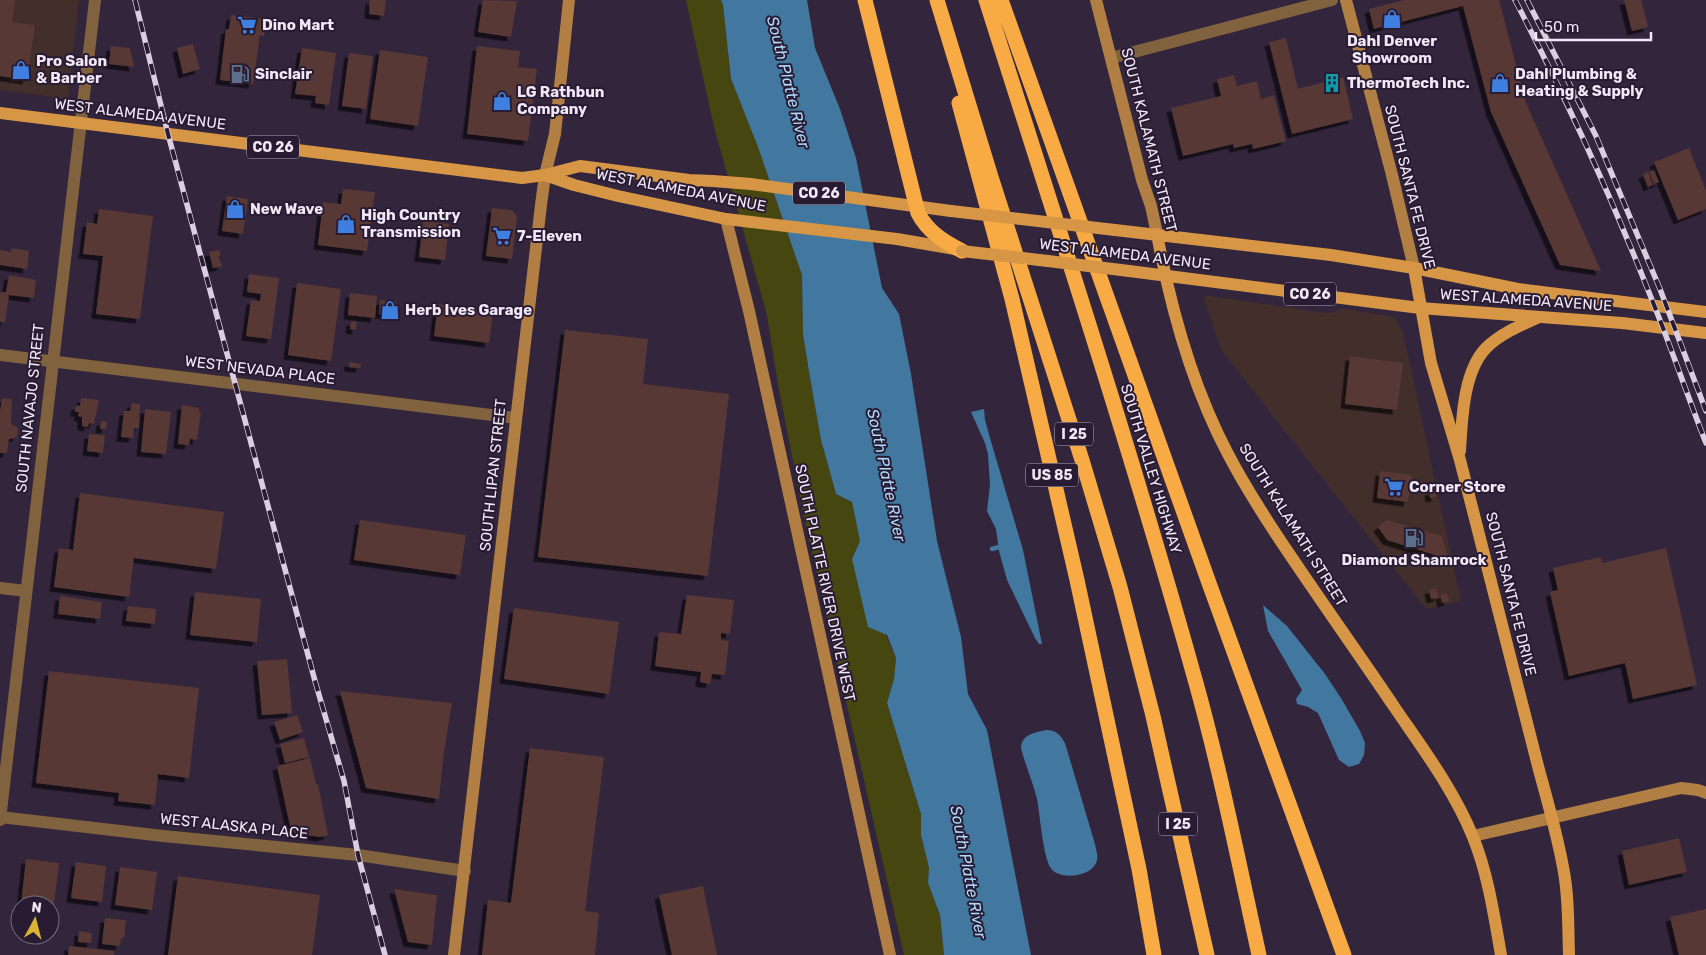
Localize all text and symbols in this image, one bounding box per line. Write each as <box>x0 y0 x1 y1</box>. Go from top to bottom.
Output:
shop icon: Dahl Denver Showroom <box>1381 8 1403 30</box>
scale bar <box>1536 10 1651 42</box>
supermarket icon: Dino Mart <box>236 14 258 36</box>
water label: South Platte River <box>763 14 814 151</box>
place label: Dino Mart <box>262 16 334 34</box>
text: 50 m <box>1544 18 1579 36</box>
place label: Dahl Denver Showroom <box>1347 32 1437 67</box>
street label: SOUTH KALAMATH STREET <box>1117 46 1181 234</box>
place label: Pro Salon & Barber <box>36 52 107 87</box>
shop icon: Pro Salon & Barber <box>10 59 32 81</box>
fuel station icon: Sinclair <box>229 63 251 85</box>
place label: Sinclair <box>255 65 312 83</box>
place label: Dahl Plumbing & Heating & Supply <box>1515 65 1644 100</box>
building icon: ThermoTech Inc. <box>1321 72 1343 94</box>
shop icon: Dahl Plumbing & Heating & Supply <box>1489 72 1511 94</box>
place label: ThermoTech Inc. <box>1347 74 1470 92</box>
place label: LG Rathbun Company <box>517 83 604 118</box>
shop icon: LG Rathbun Company <box>491 90 513 112</box>
street label: WEST ALAMEDA AVENUE <box>53 95 227 133</box>
street label: SOUTH SANTA FE DRIVE <box>1381 103 1439 271</box>
road number: CO 26 <box>247 136 299 158</box>
street label: WEST ALAMEDA AVENUE <box>594 165 768 215</box>
road number: CO 26 <box>793 182 845 204</box>
shop icon: New Wave <box>224 198 246 220</box>
place label: New Wave <box>250 200 323 218</box>
place label: High Country Transmission <box>361 206 461 241</box>
shop icon: High Country Transmission <box>335 213 357 235</box>
supermarket icon: 7-Eleven <box>491 225 513 247</box>
place label: 7-Eleven <box>517 227 582 245</box>
street label: WEST ALAMEDA AVENUE <box>1038 235 1212 273</box>
road number: CO 26 <box>1284 282 1336 306</box>
street label: WEST ALAMEDA AVENUE <box>1439 285 1613 315</box>
shop icon: Herb Ives Garage <box>379 299 401 321</box>
place label: Herb Ives Garage <box>405 301 532 319</box>
street label: SOUTH NAVAJO STREET <box>12 322 48 493</box>
street label: WEST NEVADA PLACE <box>184 352 336 388</box>
street label: SOUTH VALLEY HIGHWAY <box>1117 382 1186 556</box>
street label: SOUTH LIPAN STREET <box>476 397 510 552</box>
water label: South Platte River <box>863 407 910 544</box>
road number: I 25 <box>1055 422 1093 446</box>
street label: SOUTH KALAMATH STREET <box>1235 440 1351 610</box>
street label: SOUTH PLATTE RIVER DRIVE WEST <box>791 463 859 704</box>
road number: US 85 <box>1026 464 1078 486</box>
supermarket icon: Corner Store <box>1383 476 1405 498</box>
place label: Corner Store <box>1409 478 1506 496</box>
street label: SOUTH SANTA FE DRIVE <box>1482 510 1540 678</box>
fuel station icon: Diamond Shamrock <box>1403 527 1425 549</box>
place label: Diamond Shamrock <box>1342 551 1487 569</box>
water label: South Platte River <box>946 804 991 941</box>
street label: WEST ALASKA PLACE <box>159 809 309 843</box>
road number: I 25 <box>1159 812 1197 836</box>
north arrow <box>10 895 60 945</box>
text: N <box>30 899 43 917</box>

